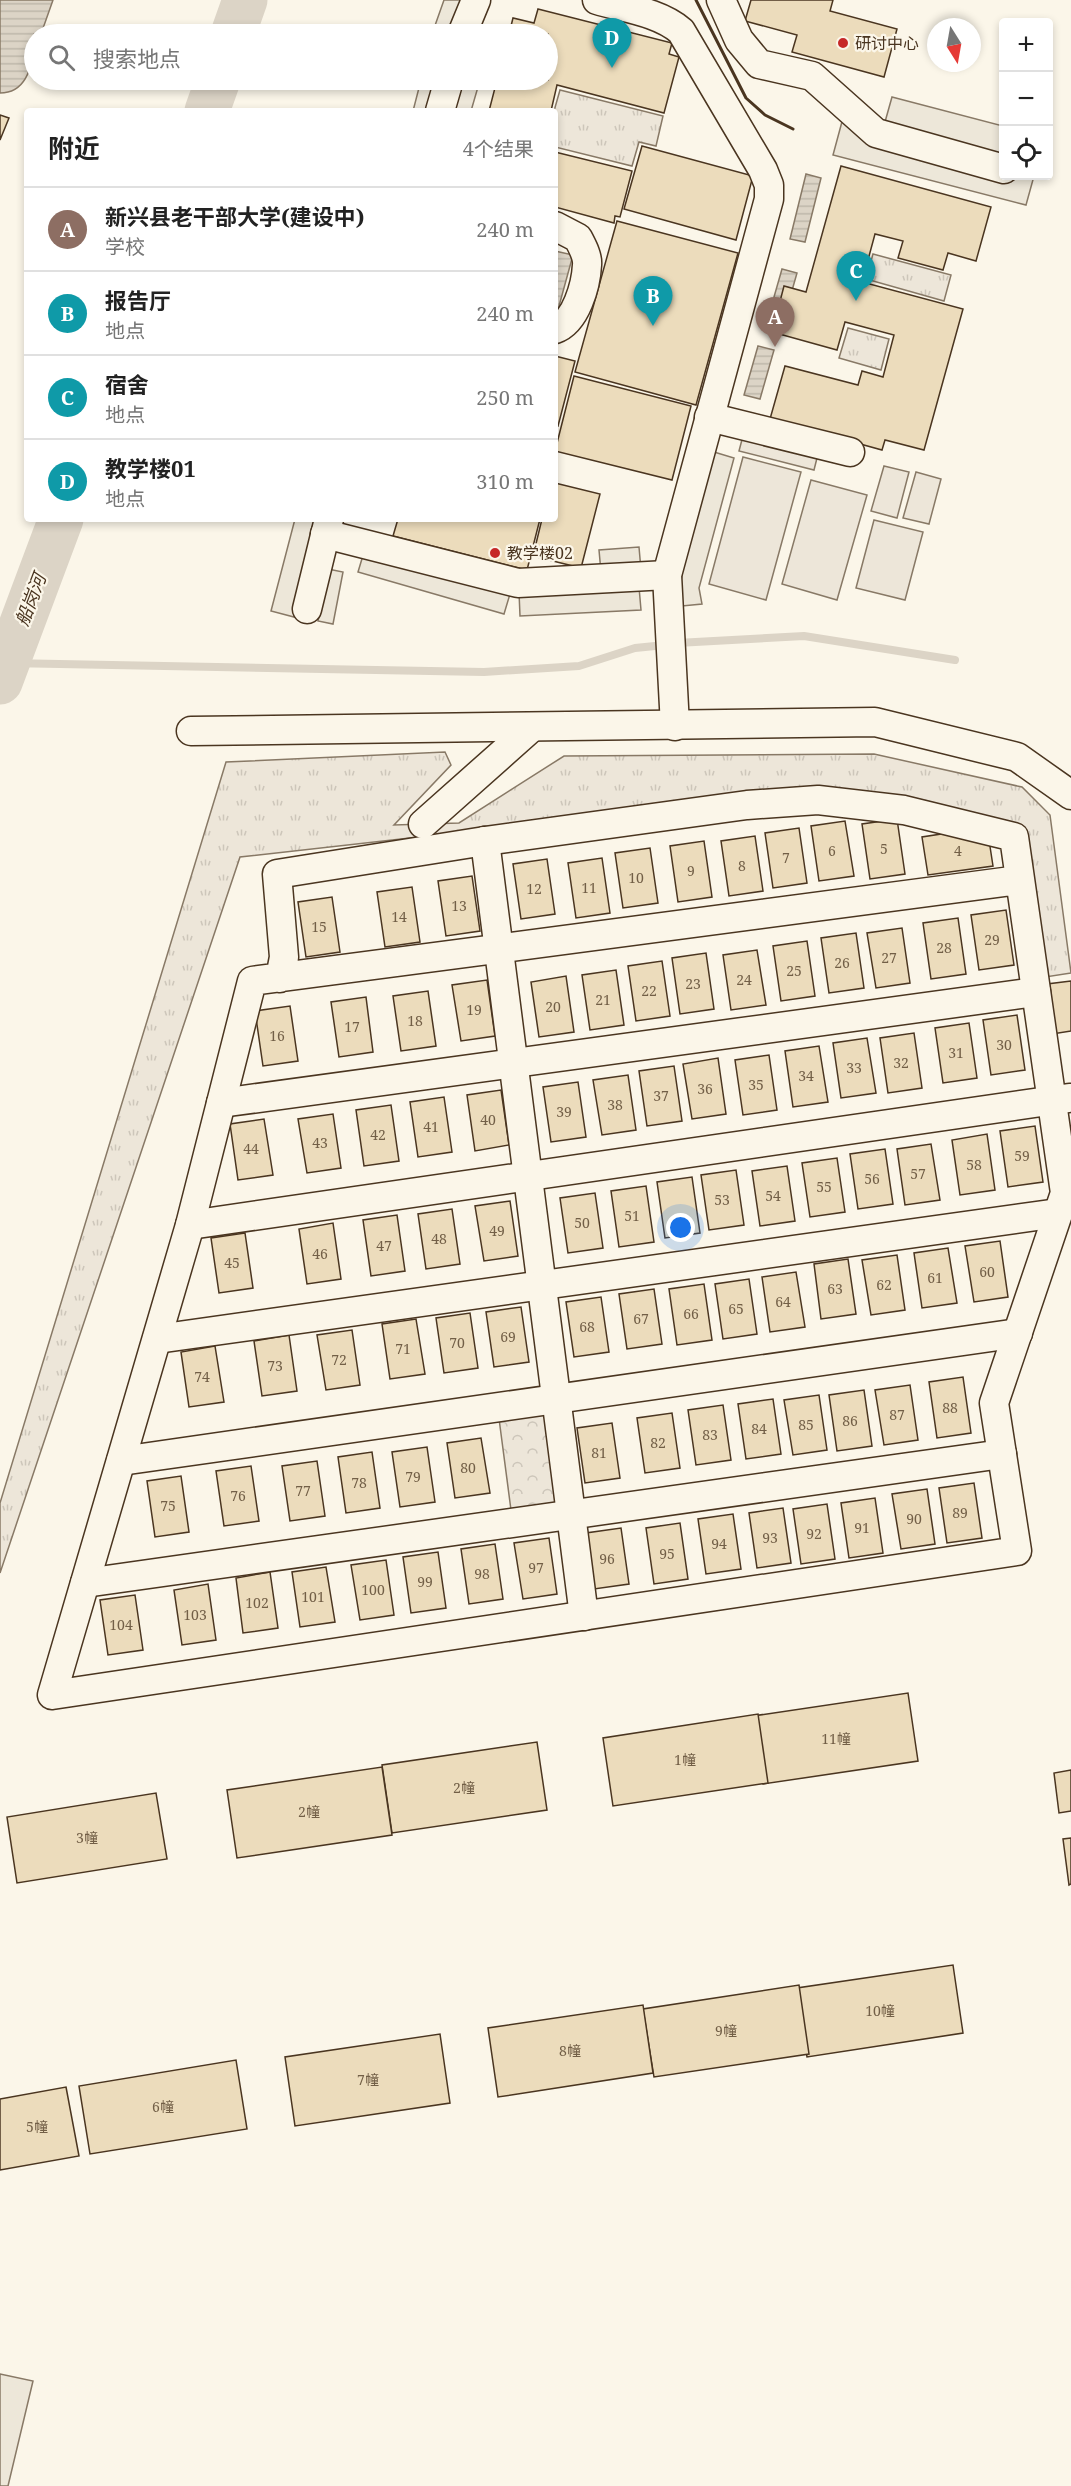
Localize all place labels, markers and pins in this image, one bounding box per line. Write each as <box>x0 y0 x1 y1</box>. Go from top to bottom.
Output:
pin: D <box>592 19 632 68</box>
place label: 研讨中心 <box>855 32 919 54</box>
marker: 研讨中心 <box>836 36 850 50</box>
pin: C <box>836 252 876 301</box>
pin: B <box>634 276 672 326</box>
pin: A <box>756 298 794 347</box>
place label: 教学楼02 <box>507 542 573 564</box>
marker: 教学楼02 <box>488 546 502 560</box>

